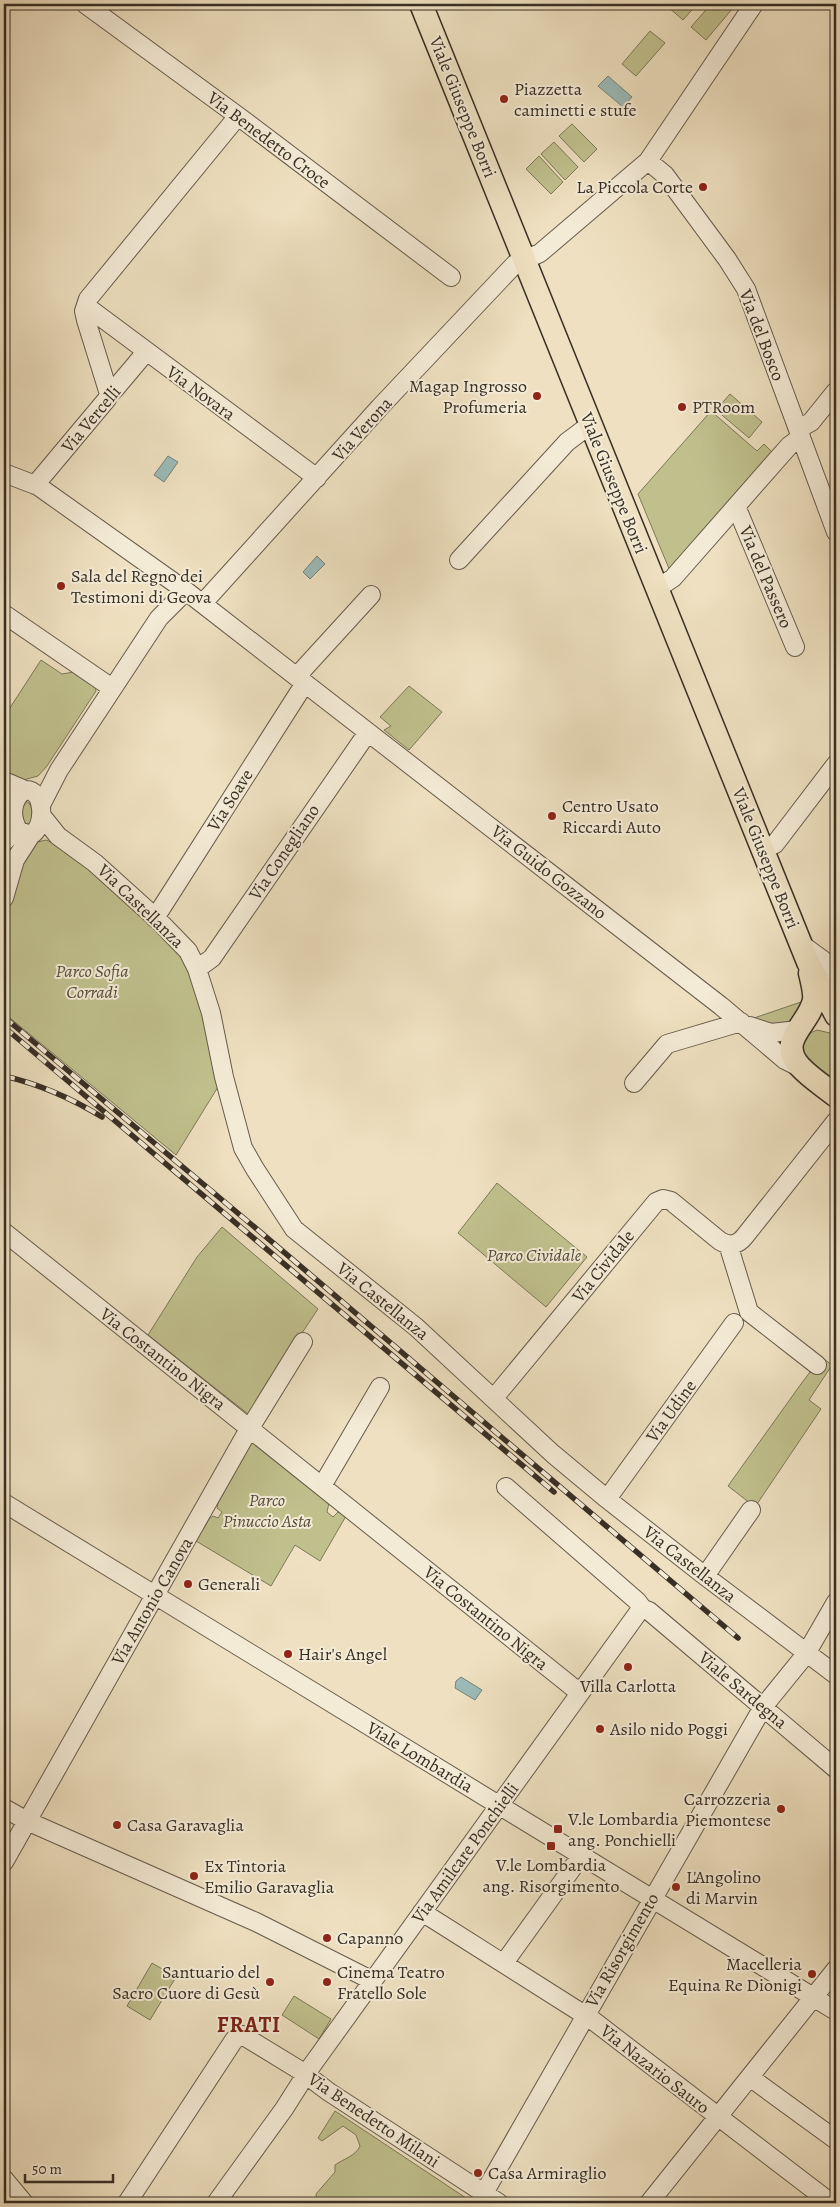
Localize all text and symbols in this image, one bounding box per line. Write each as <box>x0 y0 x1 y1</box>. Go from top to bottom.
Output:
street label: Viale Giuseppe Borri <box>423 32 502 181</box>
place label: Piazzetta caminetti e stufe <box>514 77 637 122</box>
street label: Via Benedetto Croce <box>202 85 335 194</box>
marker: Piazzetta caminetti e stufe <box>498 93 510 105</box>
place label: La Piccola Corte <box>576 175 693 199</box>
marker: La Piccola Corte <box>697 181 709 193</box>
street label: Via del Bosco <box>733 285 790 384</box>
street label: Via Novara <box>161 359 241 427</box>
place label: Magap Ingrosso Profumeria <box>409 374 528 419</box>
street label: Via Vercelli <box>55 380 126 458</box>
marker: Magap Ingrosso Profumeria <box>531 390 543 402</box>
street label: Via Verona <box>326 391 398 467</box>
place label: PTRoom <box>692 395 755 419</box>
marker: PTRoom <box>676 401 688 413</box>
street label: Viale Giuseppe Borri <box>574 408 653 557</box>
street label: Via del Passero <box>733 521 798 632</box>
place label: Sala del Regno dei Testimoni di Geova <box>71 564 212 609</box>
marker: Sala del Regno dei Testimoni di Geova <box>55 580 67 592</box>
street label: Via Soave <box>201 764 259 837</box>
street label: Viale Giuseppe Borri <box>726 783 805 932</box>
place label: Centro Usato Riccardi Auto <box>562 794 661 839</box>
street label: Via Conegliano <box>243 799 325 905</box>
marker: Centro Usato Riccardi Auto <box>546 810 558 822</box>
street label: Via Guido Gozzano <box>486 819 612 925</box>
street label: Via Castellanza <box>92 858 190 954</box>
park label: Parco Sofia Corradi <box>55 959 129 1004</box>
street label: Via Cividale <box>566 1225 640 1308</box>
park label: Parco Cividale <box>487 1243 582 1267</box>
street label: Via Castellanza <box>331 1256 435 1346</box>
street label: Via Costantino Nigra <box>94 1302 232 1416</box>
street label: Via Udine <box>640 1375 702 1448</box>
park label: Parco Pinuccio Asta <box>223 1488 311 1533</box>
street label: Via Castellanza <box>638 1519 742 1608</box>
street label: Via Antonio Canova <box>105 1532 199 1670</box>
street label: Via Costantino Nigra <box>418 1560 554 1676</box>
place label: Generali <box>198 1572 260 1596</box>
marker: Generali <box>182 1578 194 1590</box>
place label: Hair's Angel <box>298 1642 388 1666</box>
street label: Viale Sardegna <box>693 1645 793 1735</box>
marker: Hair's Angel <box>282 1648 294 1660</box>
marker: Villa Carlotta <box>622 1661 634 1673</box>
place label: Villa Carlotta <box>579 1674 677 1698</box>
street label: Viale Lombardia <box>361 1715 478 1799</box>
place label: Asilo nido Poggi <box>609 1717 728 1741</box>
marker: Asilo nido Poggi <box>594 1723 606 1735</box>
street label: Via Amilcare Ponchielli <box>405 1778 524 1929</box>
place label: Carrozzeria Piemontese <box>684 1787 772 1832</box>
marker: Carrozzeria Piemontese <box>775 1803 787 1815</box>
place label: V.le Lombardia ang. Ponchielli <box>567 1807 679 1852</box>
place label: Casa Garavaglia <box>127 1813 244 1837</box>
marker: Casa Garavaglia <box>111 1819 123 1831</box>
marker: V.le Lombardia ang. Ponchielli <box>552 1823 564 1835</box>
marker: V.le Lombardia ang. Risorgimento <box>545 1840 557 1852</box>
place label: V.le Lombardia ang. Risorgimento <box>483 1853 619 1898</box>
place label: Ex Tintoria Emilio Garavaglia <box>204 1854 335 1899</box>
place label: L'Angolino di Marvin <box>686 1865 761 1910</box>
marker: Ex Tintoria Emilio Garavaglia <box>188 1870 200 1882</box>
marker: L'Angolino di Marvin <box>670 1881 682 1893</box>
street label: Via Risorgimento <box>579 1888 664 2012</box>
place label: Capanno <box>337 1926 403 1950</box>
marker: Capanno <box>321 1932 333 1944</box>
place label: Macelleria Equina Re Dionigi <box>668 1952 803 1997</box>
place label: Santuario del Sacro Cuore di Gesù <box>112 1960 261 2005</box>
place label: Cinema Teatro Fratello Sole <box>337 1960 445 2005</box>
marker: Macelleria Equina Re Dionigi <box>806 1968 818 1980</box>
marker: Santuario del Sacro Cuore di Gesù <box>264 1976 276 1988</box>
marker: Cinema Teatro Fratello Sole <box>321 1976 333 1988</box>
district label: FRATI <box>217 2010 281 2040</box>
street label: Via Nazario Sauro <box>595 2018 715 2119</box>
street label: Via Benedetto Milani <box>303 2066 444 2173</box>
scale bar <box>25 2152 112 2184</box>
text: 50 m <box>32 2159 62 2179</box>
place label: Casa Armiraglio <box>488 2161 607 2185</box>
marker: Casa Armiraglio <box>472 2167 484 2179</box>

